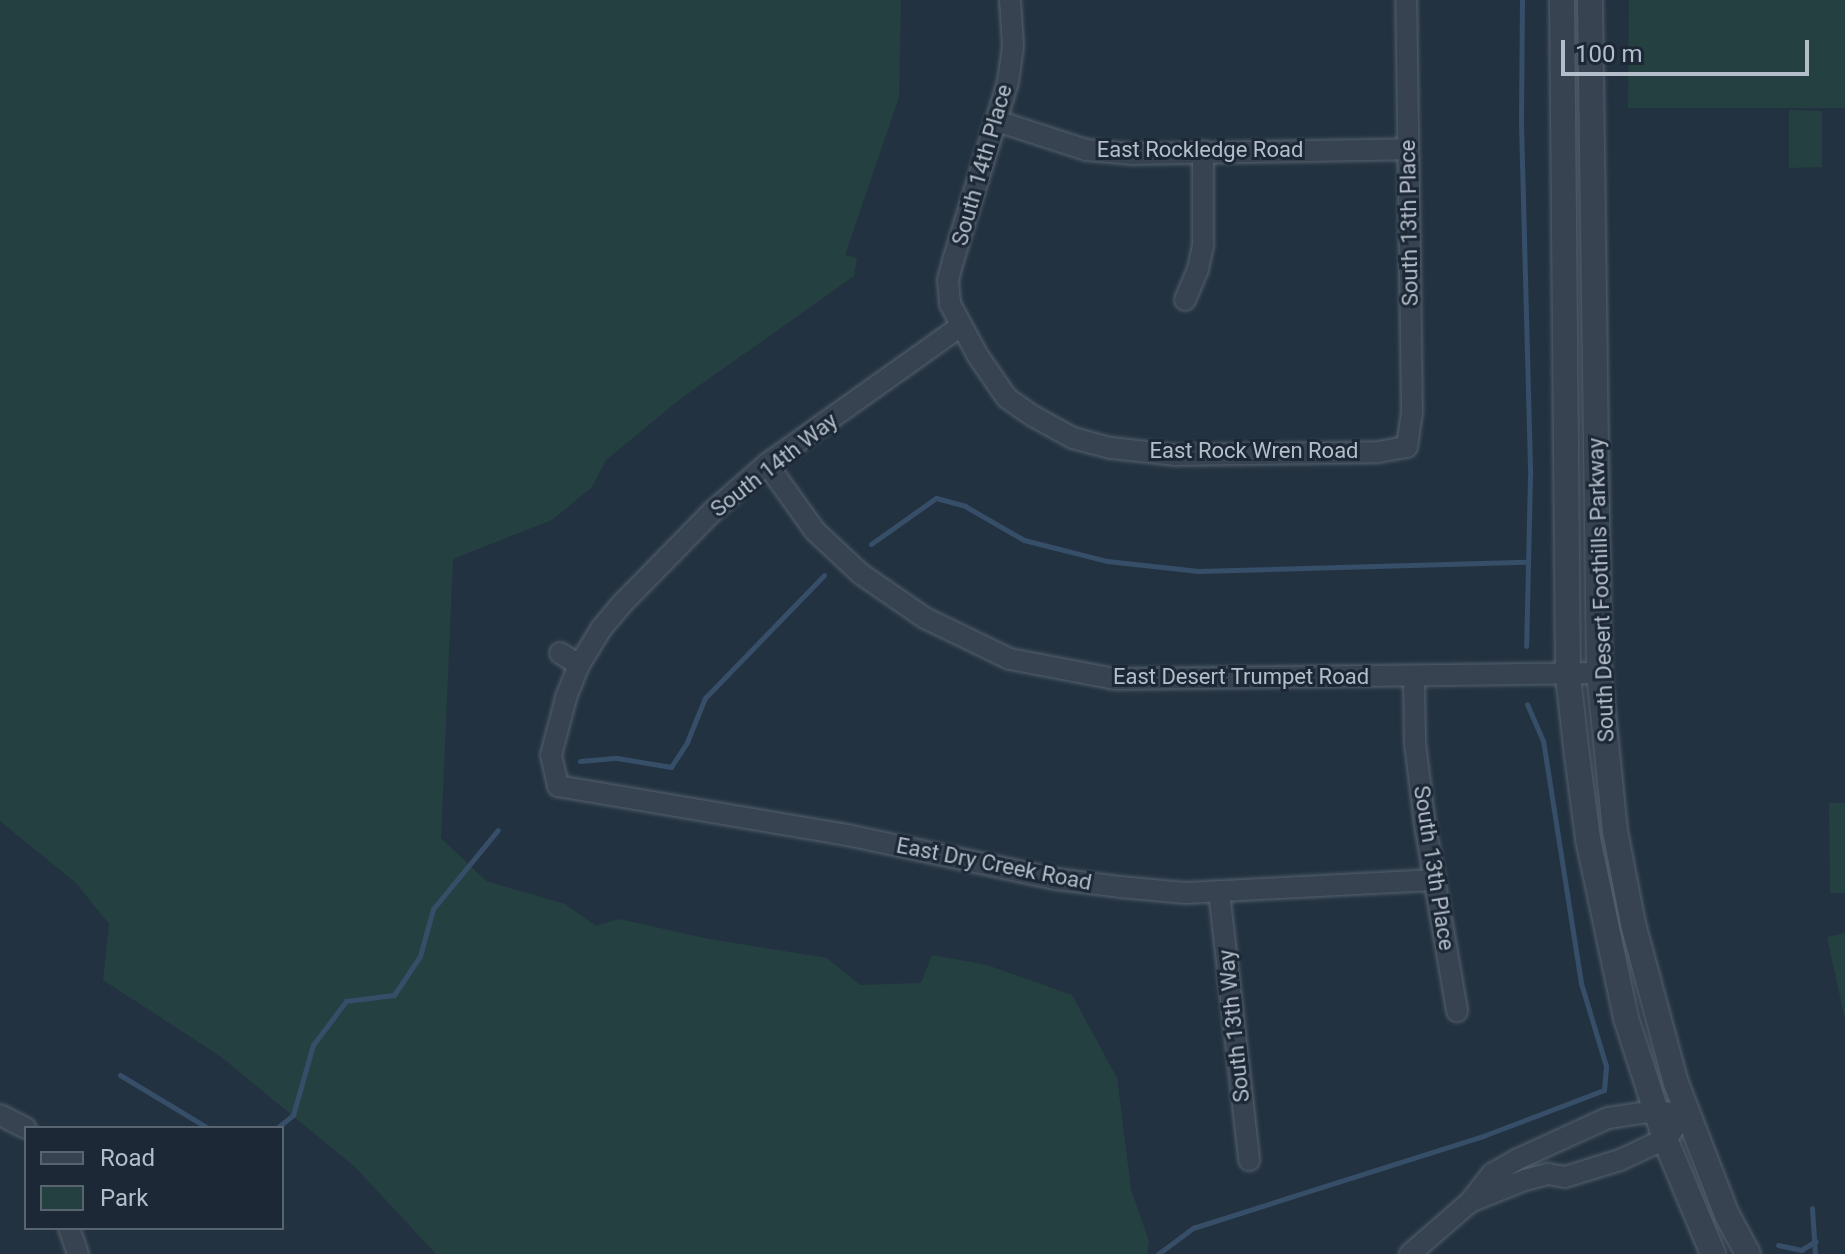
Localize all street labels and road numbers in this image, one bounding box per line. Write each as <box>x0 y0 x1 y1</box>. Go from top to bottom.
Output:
street label: South 14th Place <box>946 81 1018 249</box>
street label: East Rockledge Road <box>1097 137 1303 163</box>
street label: South 13th Place <box>1394 140 1424 306</box>
street label: South 14th Way <box>705 407 843 523</box>
street label: South Desert Foothills Parkway <box>1582 437 1620 743</box>
street label: East Rock Wren Road <box>1150 438 1358 464</box>
street label: East Desert Trumpet Road <box>1113 664 1369 690</box>
street label: South 13th Place <box>1408 784 1460 952</box>
street label: East Dry Creek Road <box>894 832 1094 896</box>
street label: South 13th Way <box>1213 948 1255 1104</box>

